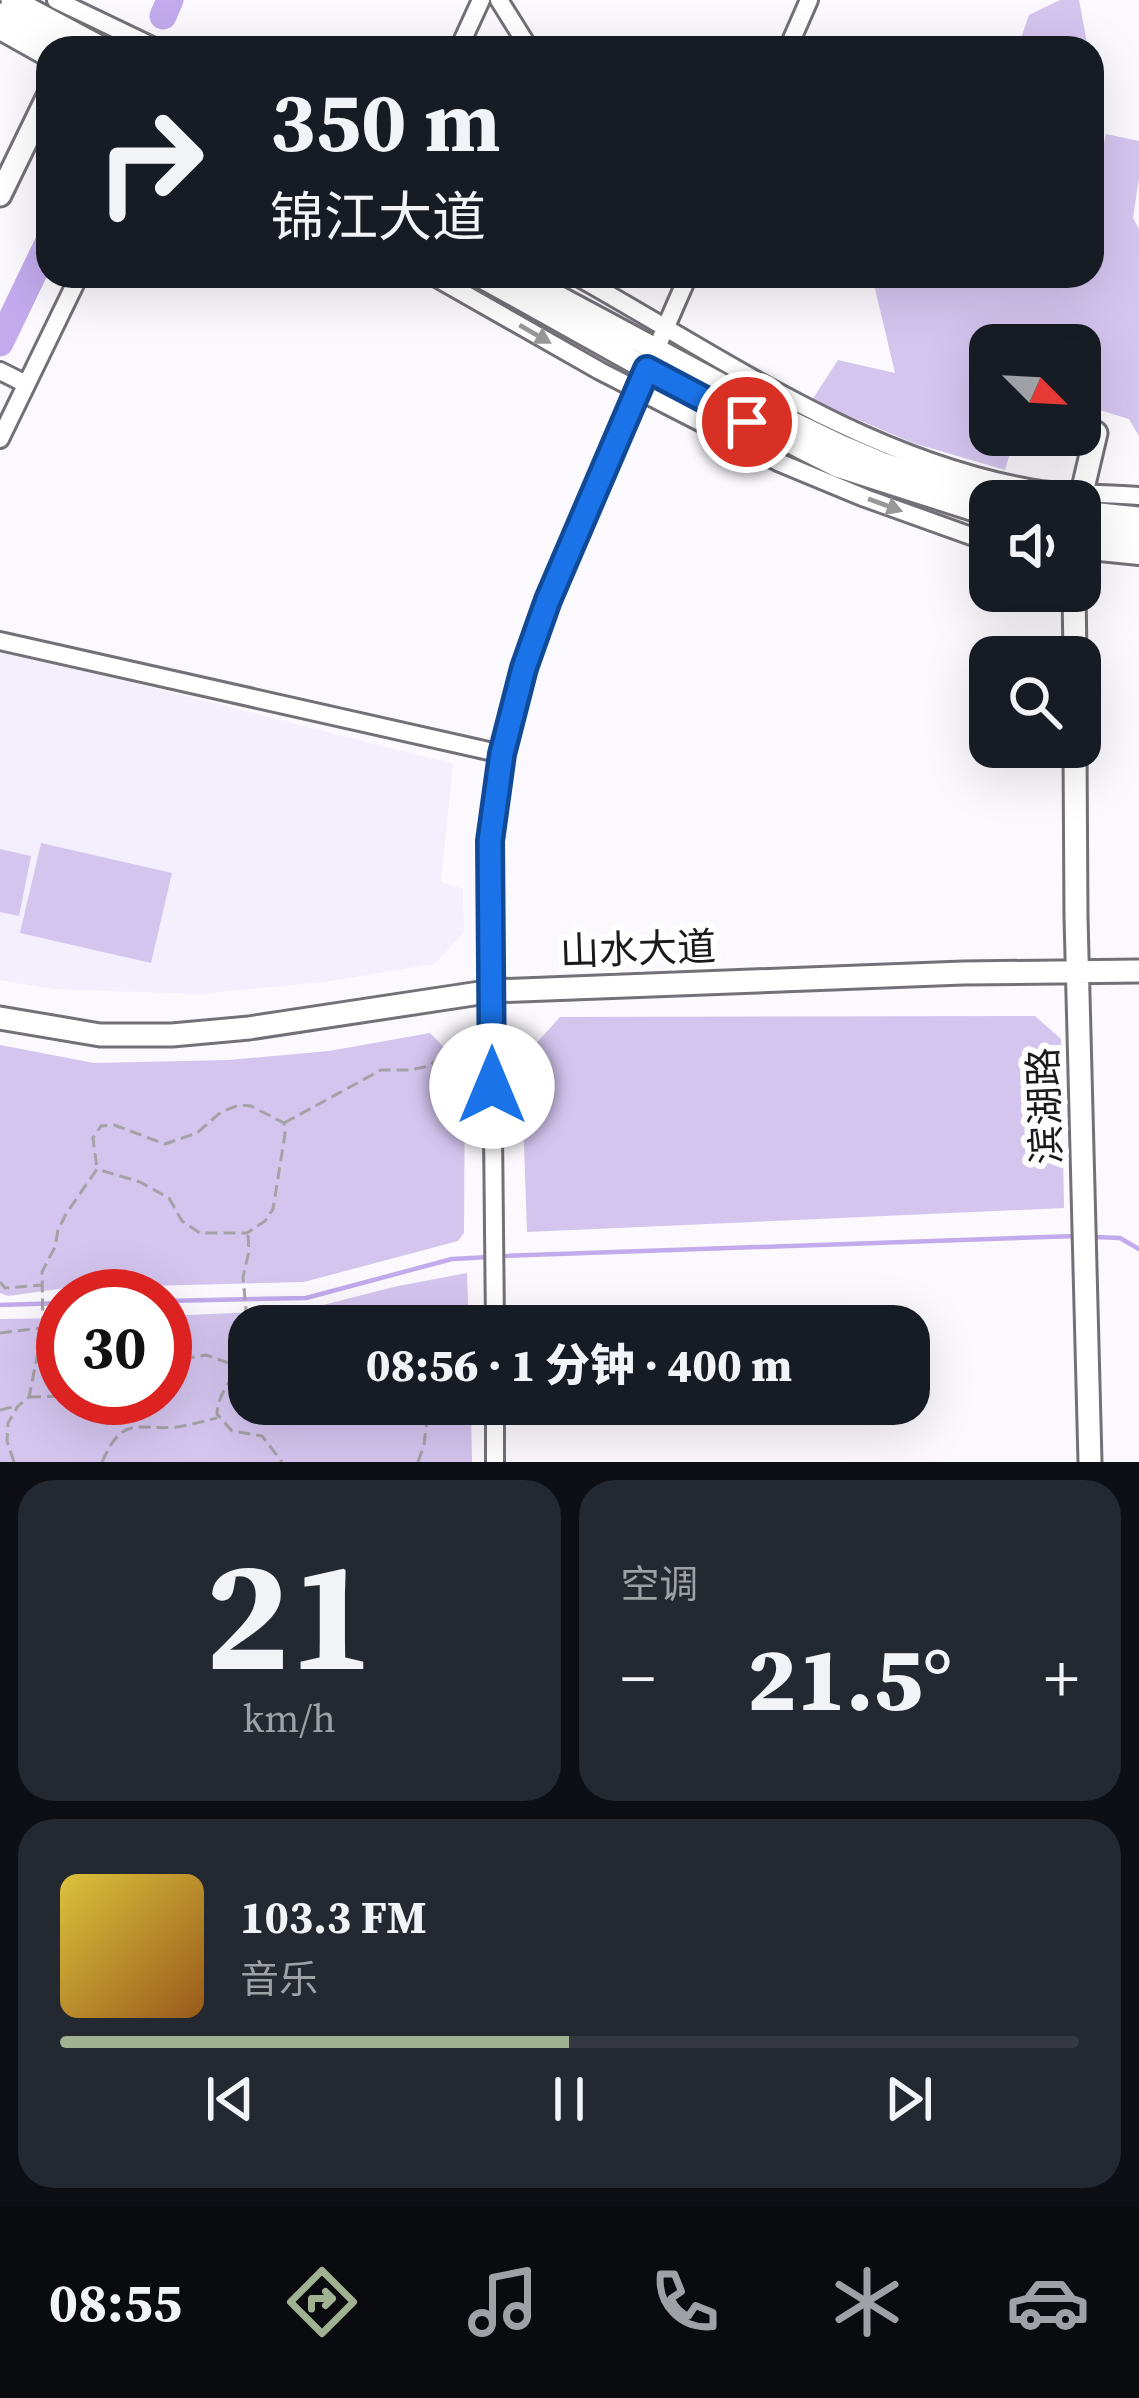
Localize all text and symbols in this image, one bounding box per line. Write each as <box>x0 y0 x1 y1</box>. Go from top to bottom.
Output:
text: 350 m <box>270 64 501 179</box>
icon: right <box>72 84 228 240</box>
text: 锦江大道 <box>270 180 486 254</box>
one-way arrow <box>518 323 552 344</box>
north arrow <box>969 324 1101 456</box>
map controls <box>969 324 1101 768</box>
pin <box>696 371 798 473</box>
icon: arrive <box>714 389 780 455</box>
button: sound <box>969 480 1101 612</box>
one-way arrow <box>867 497 903 515</box>
button: search <box>969 636 1101 768</box>
street label: 山水大道 <box>559 920 717 978</box>
position arrow <box>429 1023 555 1149</box>
street label: 滨湖路 <box>1016 1047 1074 1165</box>
speed limit sign: 30 <box>36 1269 192 1425</box>
text: 08:56 · 1 分钟 · 400 m <box>366 1334 792 1396</box>
text: 21 <box>205 1507 374 1721</box>
text: 空调 <box>621 1558 699 1611</box>
text: 21.5° <box>747 1617 952 1740</box>
text: − <box>621 1633 655 1723</box>
text: + <box>1044 1633 1079 1723</box>
text: km/h <box>243 1692 336 1745</box>
text: 103.3 FM <box>240 1886 427 1948</box>
text: 音乐 <box>240 1953 318 2006</box>
icon: previous <box>197 2066 263 2132</box>
icon: pause <box>536 2066 602 2132</box>
icon: next <box>876 2066 942 2132</box>
icon: directions <box>280 2260 364 2344</box>
icon: music <box>461 2260 545 2344</box>
icon: phone <box>643 2260 727 2344</box>
icon: climate <box>825 2260 909 2344</box>
icon: car <box>1006 2260 1090 2344</box>
text: 08:55 <box>49 2265 182 2339</box>

